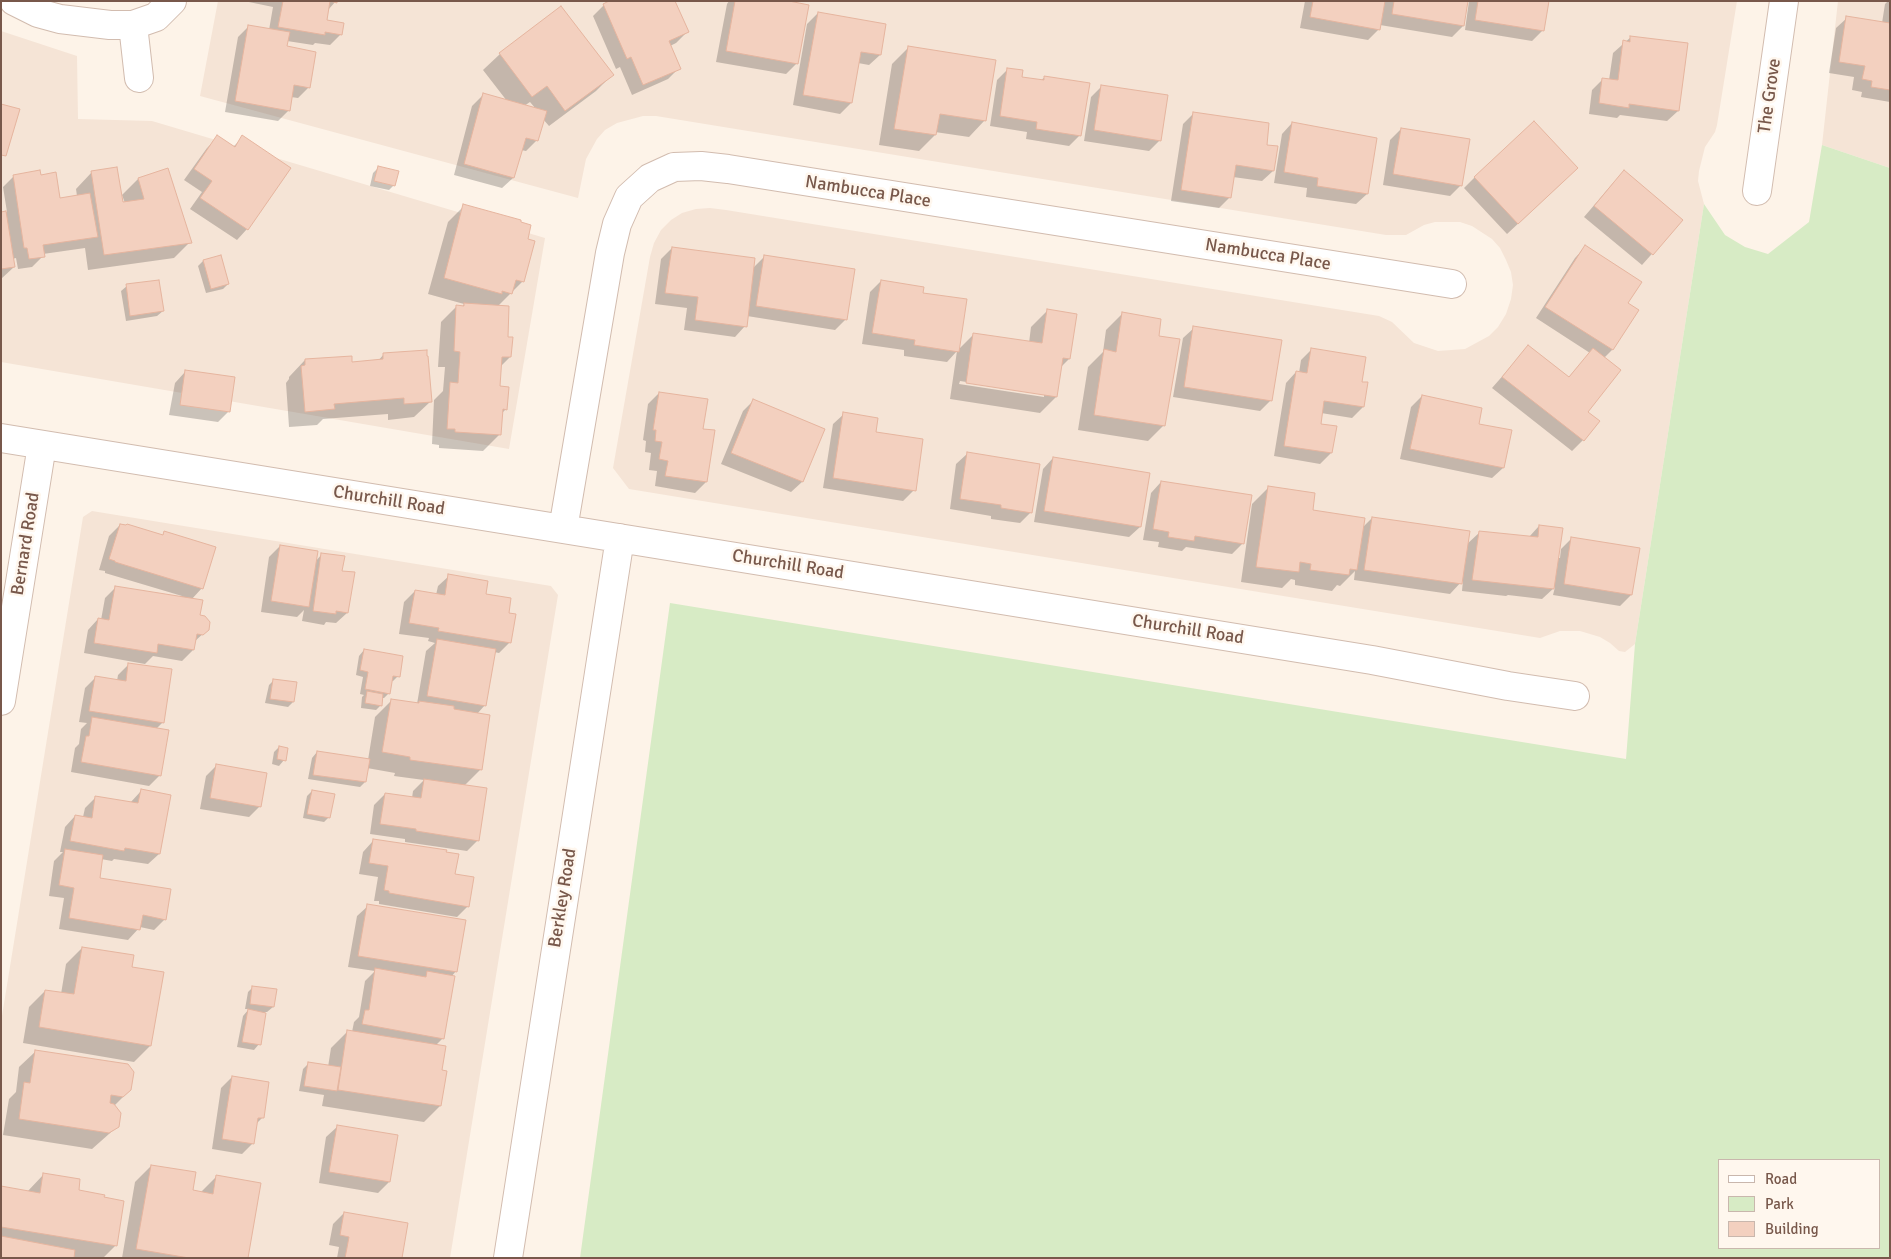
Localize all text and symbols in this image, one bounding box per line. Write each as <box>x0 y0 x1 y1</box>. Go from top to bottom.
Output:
street label: The Grove <box>1754 57 1786 135</box>
street label: Nambucca Place <box>804 171 932 213</box>
street label: Nambucca Place <box>1204 234 1332 276</box>
street label: Churchill Road <box>332 482 446 520</box>
street label: Bernard Road <box>7 491 45 597</box>
street label: Churchill Road <box>731 546 845 584</box>
street label: Churchill Road <box>1131 611 1245 649</box>
street label: Berkley Road <box>545 847 581 949</box>
legend <box>1718 1159 1881 1249</box>
text: Road <box>1765 1170 1797 1188</box>
text: Park <box>1765 1195 1794 1213</box>
text: Building <box>1765 1220 1819 1238</box>

